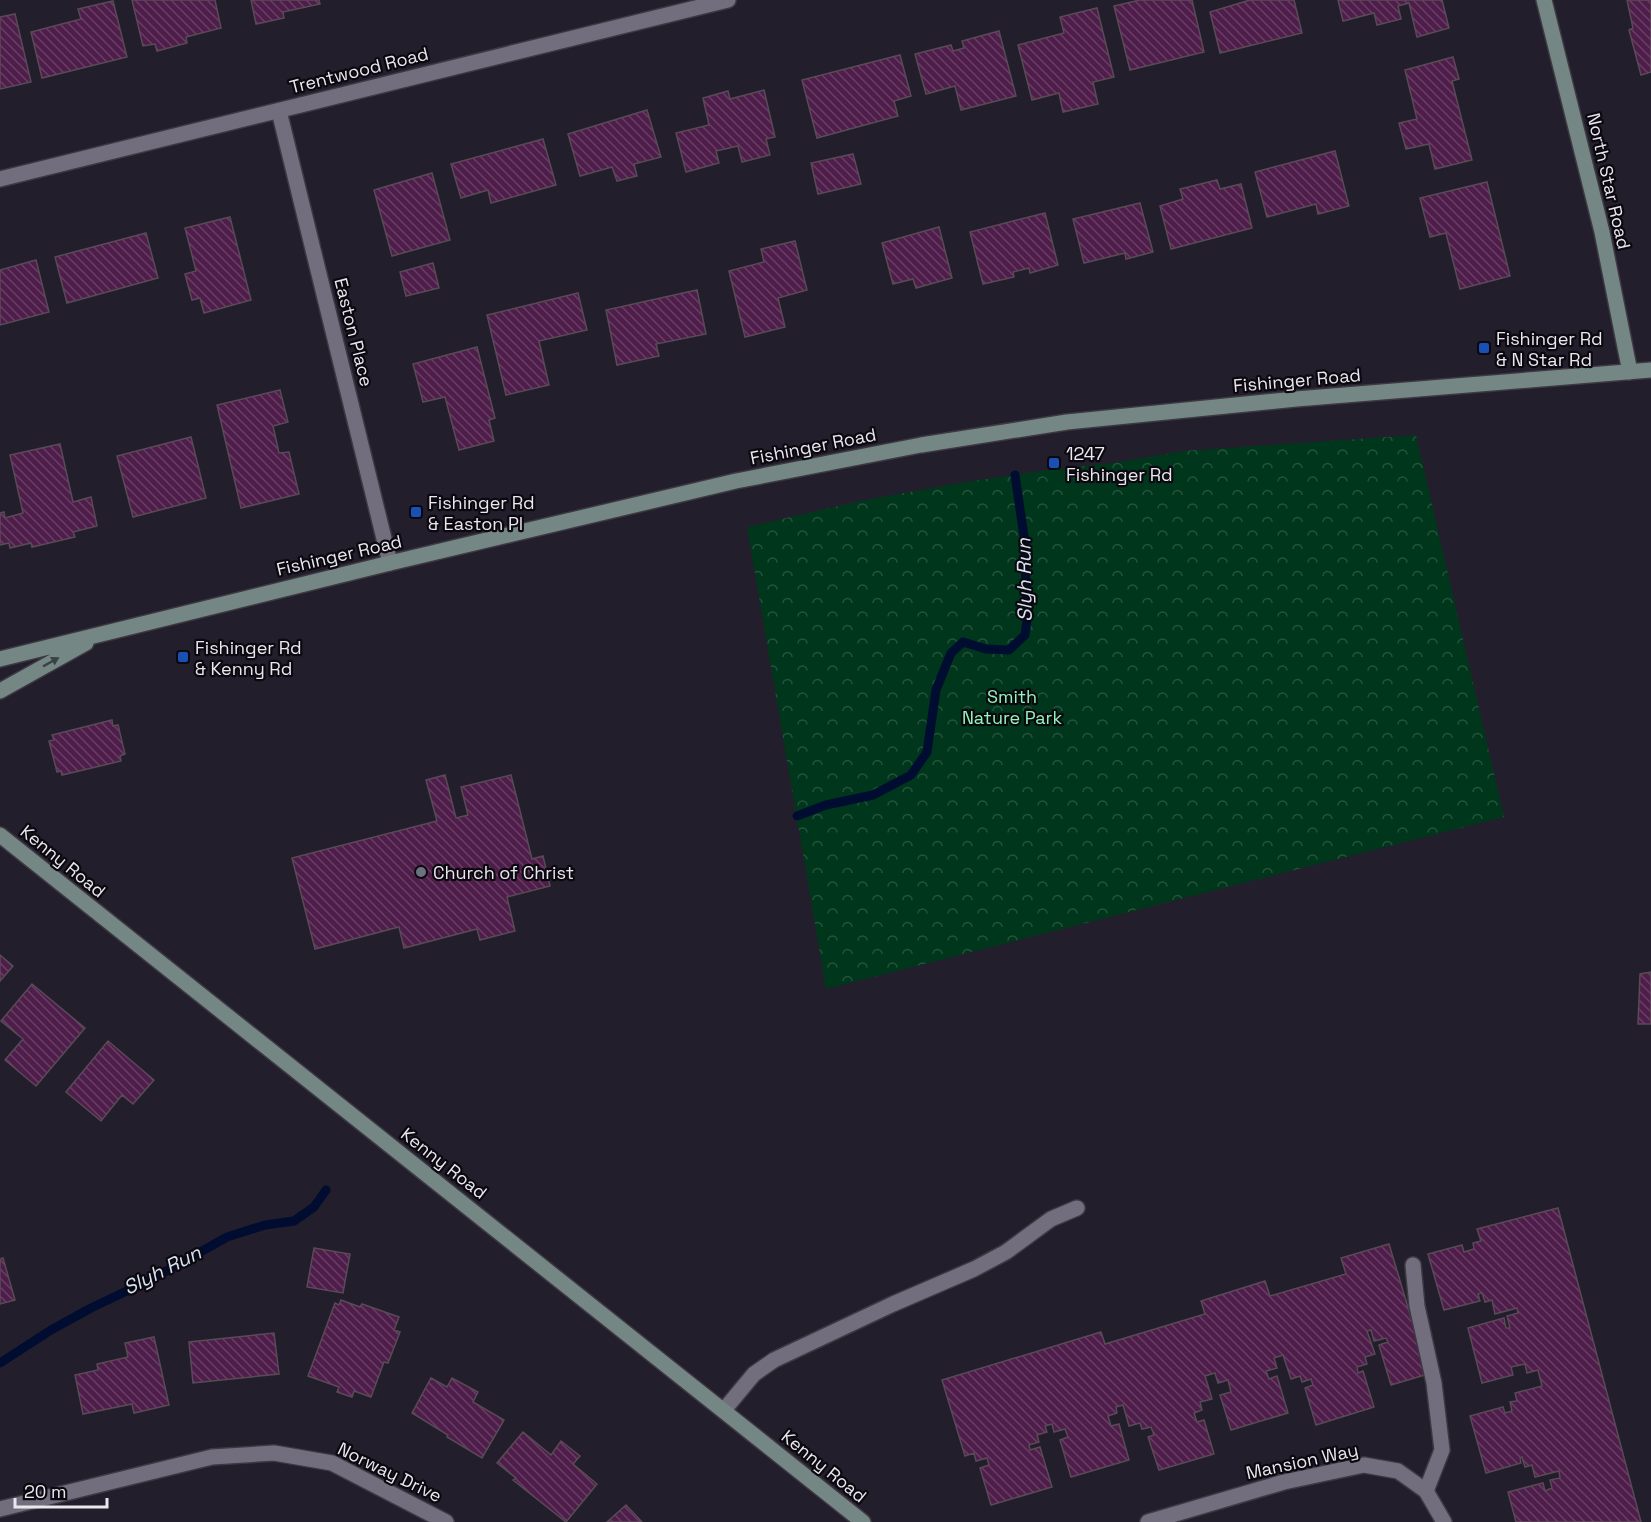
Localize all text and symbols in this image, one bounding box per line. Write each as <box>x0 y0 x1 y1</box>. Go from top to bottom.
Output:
street label: Trentwood Road <box>287 42 431 98</box>
street label: North Star Road <box>1582 111 1636 251</box>
street label: Easton Place <box>329 275 379 389</box>
place label: Fishinger Rd & N Star Rd <box>1496 327 1603 371</box>
marker: Fishinger Rd & N Star Rd <box>1477 341 1491 355</box>
street label: Fishinger Road <box>1232 363 1362 397</box>
street label: Fishinger Road <box>748 423 878 469</box>
place label: 1247 Fishinger Rd <box>1066 442 1173 486</box>
marker: 1247 Fishinger Rd <box>1047 456 1061 470</box>
place label: Fishinger Rd & Easton Pl <box>428 491 535 535</box>
marker: Fishinger Rd & Easton Pl <box>409 505 423 519</box>
street label: Fishinger Road <box>274 529 404 581</box>
water label: Slyh Run <box>1010 537 1038 622</box>
place label: Fishinger Rd & Kenny Rd <box>195 636 302 680</box>
marker: Fishinger Rd & Kenny Rd <box>176 650 190 664</box>
one-way arrow <box>43 657 60 667</box>
park label: Smith Nature Park <box>962 685 1062 729</box>
street label: Kenny Road <box>16 820 110 902</box>
place label: Church of Christ <box>433 861 574 884</box>
marker: Church of Christ <box>414 865 428 879</box>
street label: Kenny Road <box>396 1122 492 1204</box>
water label: Slyh Run <box>119 1239 206 1301</box>
street label: Kenny Road <box>777 1425 871 1507</box>
street label: Norway Drive <box>334 1437 446 1507</box>
street label: Mansion Way <box>1244 1438 1360 1484</box>
scale bar <box>15 1471 106 1509</box>
text: 20 m <box>24 1480 67 1503</box>

